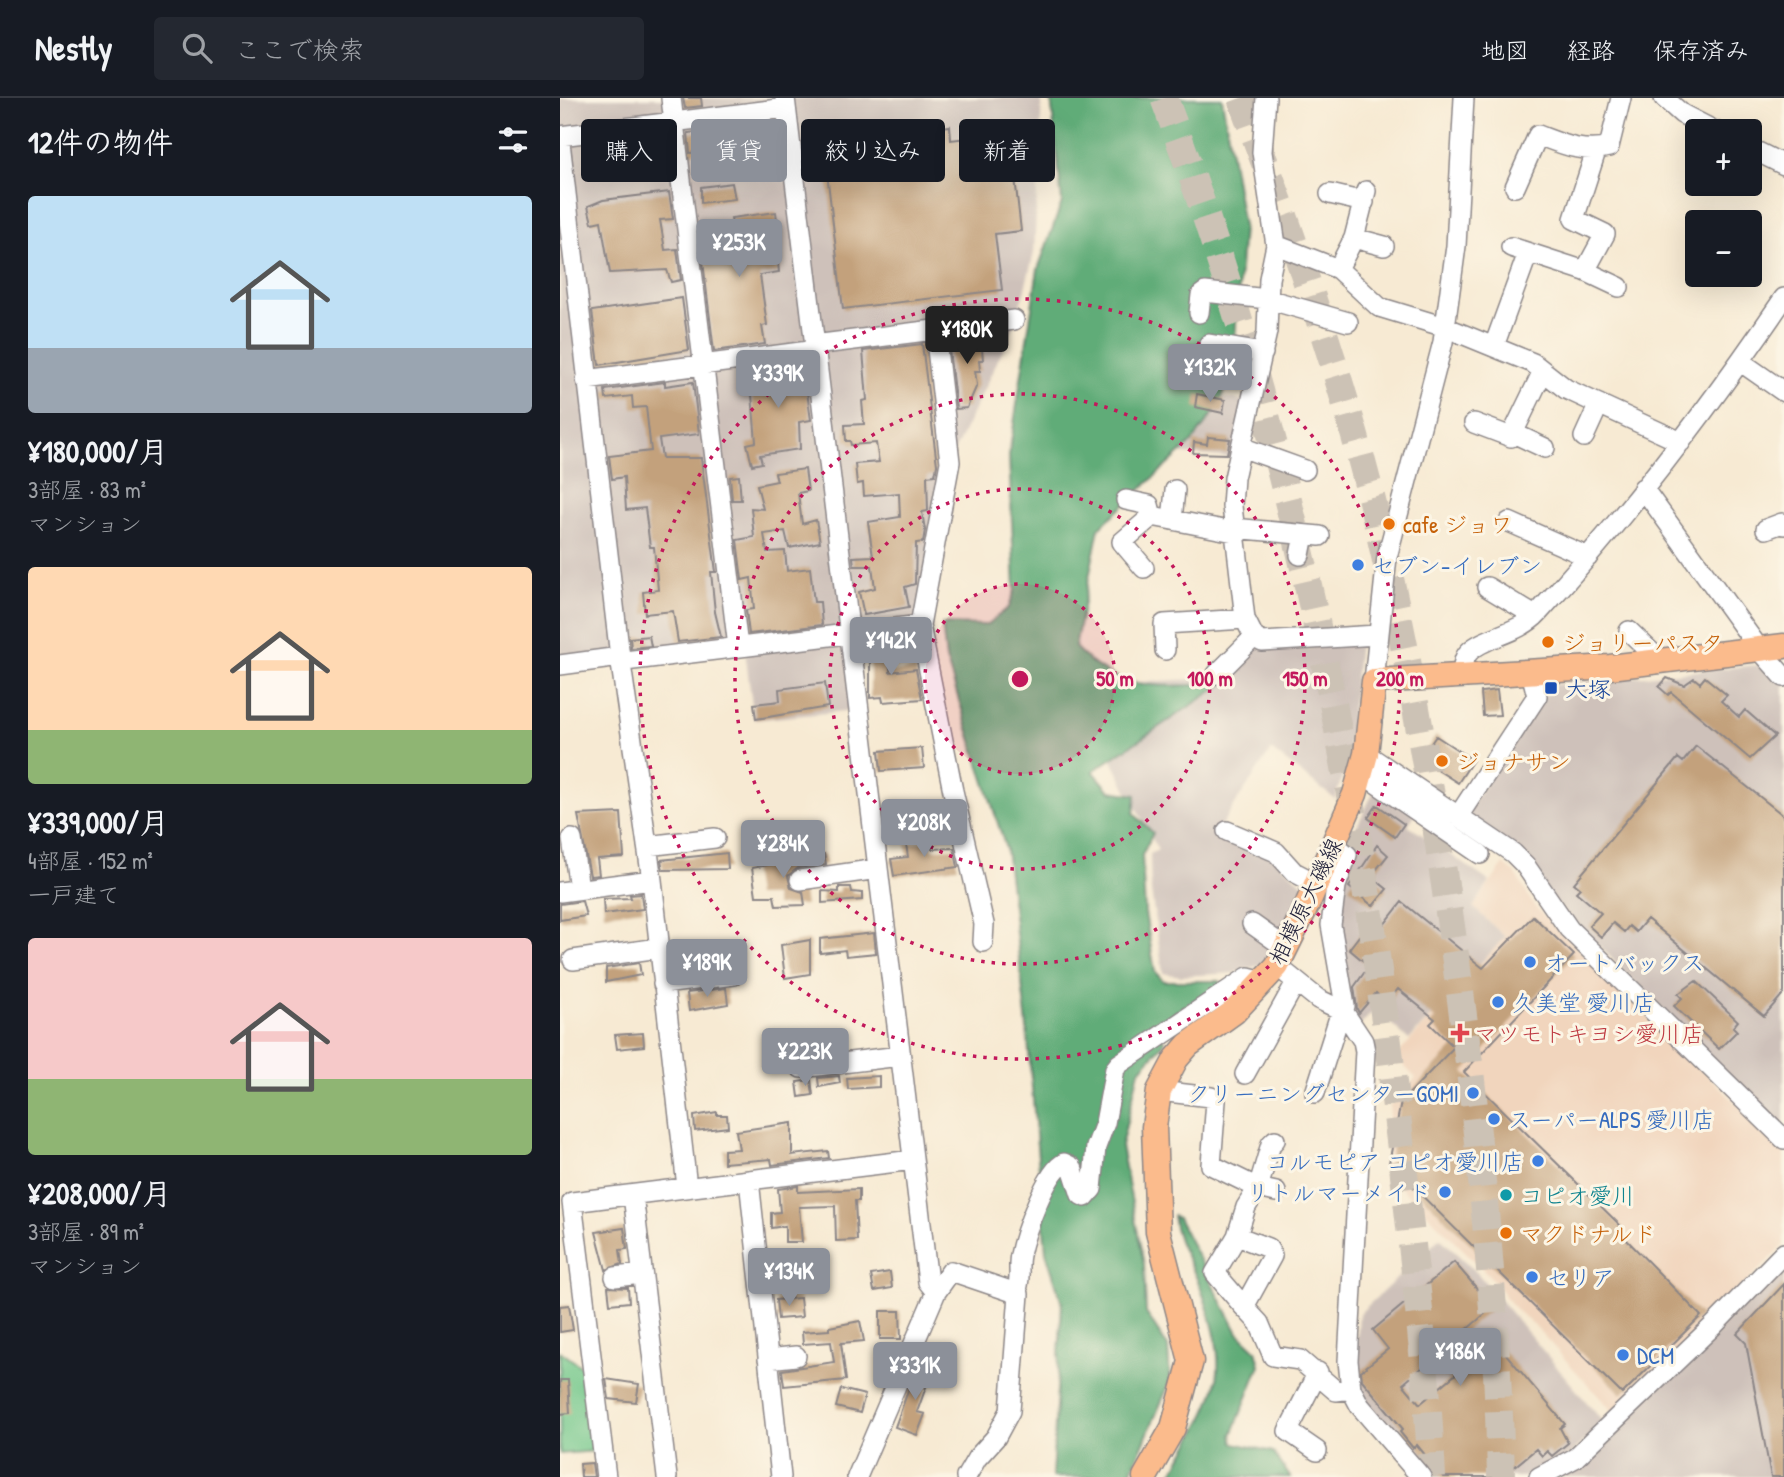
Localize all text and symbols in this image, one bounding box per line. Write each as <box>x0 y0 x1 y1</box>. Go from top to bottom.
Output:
search box <box>154 17 644 80</box>
text: Nestly <box>35 26 112 70</box>
icon: search <box>178 29 216 67</box>
text: ここで検索 <box>234 32 365 67</box>
text: 地図 <box>1481 34 1529 66</box>
text: 経路 <box>1567 34 1615 66</box>
text: 保存済み <box>1653 34 1749 66</box>
chip: 購入 <box>581 119 677 182</box>
chip: 賃貸 <box>691 119 787 182</box>
chip: 絞り込み <box>801 119 945 182</box>
chip: 新着 <box>959 119 1055 182</box>
map controls <box>1685 119 1762 287</box>
button: + <box>1685 119 1762 196</box>
icon: filters <box>494 121 532 159</box>
text: 12件の物件 <box>28 122 173 162</box>
button: − <box>1685 210 1762 287</box>
pin: ¥253K <box>690 220 788 279</box>
text: ¥253K <box>712 226 766 257</box>
icon: home <box>217 242 343 368</box>
pin: ¥180K <box>918 306 1016 366</box>
text: ¥180K <box>941 313 993 344</box>
pin: ¥132K <box>1161 344 1259 404</box>
pin: ¥339K <box>729 350 827 410</box>
text: ¥132K <box>1184 351 1236 382</box>
text: ¥339K <box>752 357 804 388</box>
text: ¥180,000/月 <box>28 431 168 471</box>
text: 3部屋 · 83 m² <box>28 474 146 505</box>
text: マンション <box>28 508 142 539</box>
place label: cafe ジョワ <box>1403 509 1513 540</box>
marker: cafe ジョワ <box>1381 516 1397 532</box>
place label: セブン-イレブン <box>1372 550 1542 581</box>
marker: セブン-イレブン <box>1350 557 1366 573</box>
icon: home <box>217 613 343 739</box>
pin: ¥142K <box>842 618 940 677</box>
text: ¥142K <box>866 624 916 655</box>
place label: ジョリーパスタ <box>1562 627 1723 658</box>
marker: ジョリーパスタ <box>1540 634 1556 650</box>
text: 50 m <box>1096 664 1134 693</box>
text: 100 m <box>1187 664 1233 693</box>
text: 150 m <box>1282 664 1328 693</box>
text: 200 m <box>1376 664 1424 693</box>
centre of rings <box>1008 667 1032 691</box>
place label: 大塚 <box>1565 673 1611 704</box>
marker: 大塚 <box>1543 680 1559 696</box>
place label: ジョナサン <box>1456 746 1571 777</box>
marker: ジョナサン <box>1434 753 1450 769</box>
pin: ¥208K <box>875 800 973 859</box>
text: ¥339,000/月 <box>28 802 169 842</box>
text: ¥208K <box>897 806 951 837</box>
pin: ¥284K <box>734 820 832 880</box>
text: ¥284K <box>757 827 809 858</box>
street label: 相模原大磯線 <box>1261 832 1349 970</box>
text: 4部屋 · 152 m² <box>28 845 153 876</box>
text: 一戸建て <box>28 879 120 910</box>
pin: ¥189K <box>658 940 756 999</box>
text: ¥189K <box>682 946 732 977</box>
place label: オートバックス <box>1544 947 1705 978</box>
marker: オートバックス <box>1522 954 1538 970</box>
icon: home <box>217 984 343 1110</box>
place label: 久美堂 愛川店 <box>1512 987 1655 1018</box>
marker: 久美堂 愛川店 <box>1490 994 1506 1010</box>
place label: マツモトキヨシ愛川店 <box>1474 1018 1704 1049</box>
marker: マツモトキヨシ愛川店 <box>1452 1025 1468 1041</box>
pin: ¥223K <box>756 1028 854 1088</box>
text: ¥223K <box>778 1035 832 1066</box>
place label: クリーニングセンターGOMI <box>1187 1078 1459 1109</box>
marker: クリーニングセンターGOMI <box>1465 1085 1481 1101</box>
place label: スーパーALPS 愛川店 <box>1508 1104 1715 1135</box>
marker: スーパーALPS 愛川店 <box>1486 1111 1502 1127</box>
place label: コルモピア コピオ愛川店 <box>1266 1146 1524 1177</box>
marker: コルモピア コピオ愛川店 <box>1530 1153 1546 1169</box>
text: ¥208,000/月 <box>28 1173 171 1213</box>
place label: リトルマーメイド <box>1247 1177 1431 1208</box>
place label: コピオ愛川 <box>1520 1180 1635 1211</box>
marker: リトルマーメイド <box>1437 1184 1453 1200</box>
marker: コピオ愛川 <box>1498 1187 1514 1203</box>
text: 3部屋 · 89 m² <box>28 1216 144 1247</box>
place label: マクドナルド <box>1520 1218 1656 1249</box>
marker: マクドナルド <box>1498 1225 1514 1241</box>
pin: ¥134K <box>740 1248 838 1308</box>
text: マンション <box>28 1250 142 1281</box>
text: ¥134K <box>764 1255 814 1286</box>
place label: セリア <box>1546 1262 1615 1293</box>
marker: セリア <box>1524 1269 1540 1285</box>
pin: ¥186K <box>1411 1328 1509 1388</box>
text: ¥186K <box>1435 1335 1485 1366</box>
place label: DCM <box>1637 1340 1674 1371</box>
pin: ¥331K <box>866 1342 964 1402</box>
marker: DCM <box>1615 1347 1631 1363</box>
text: ¥331K <box>889 1349 941 1380</box>

